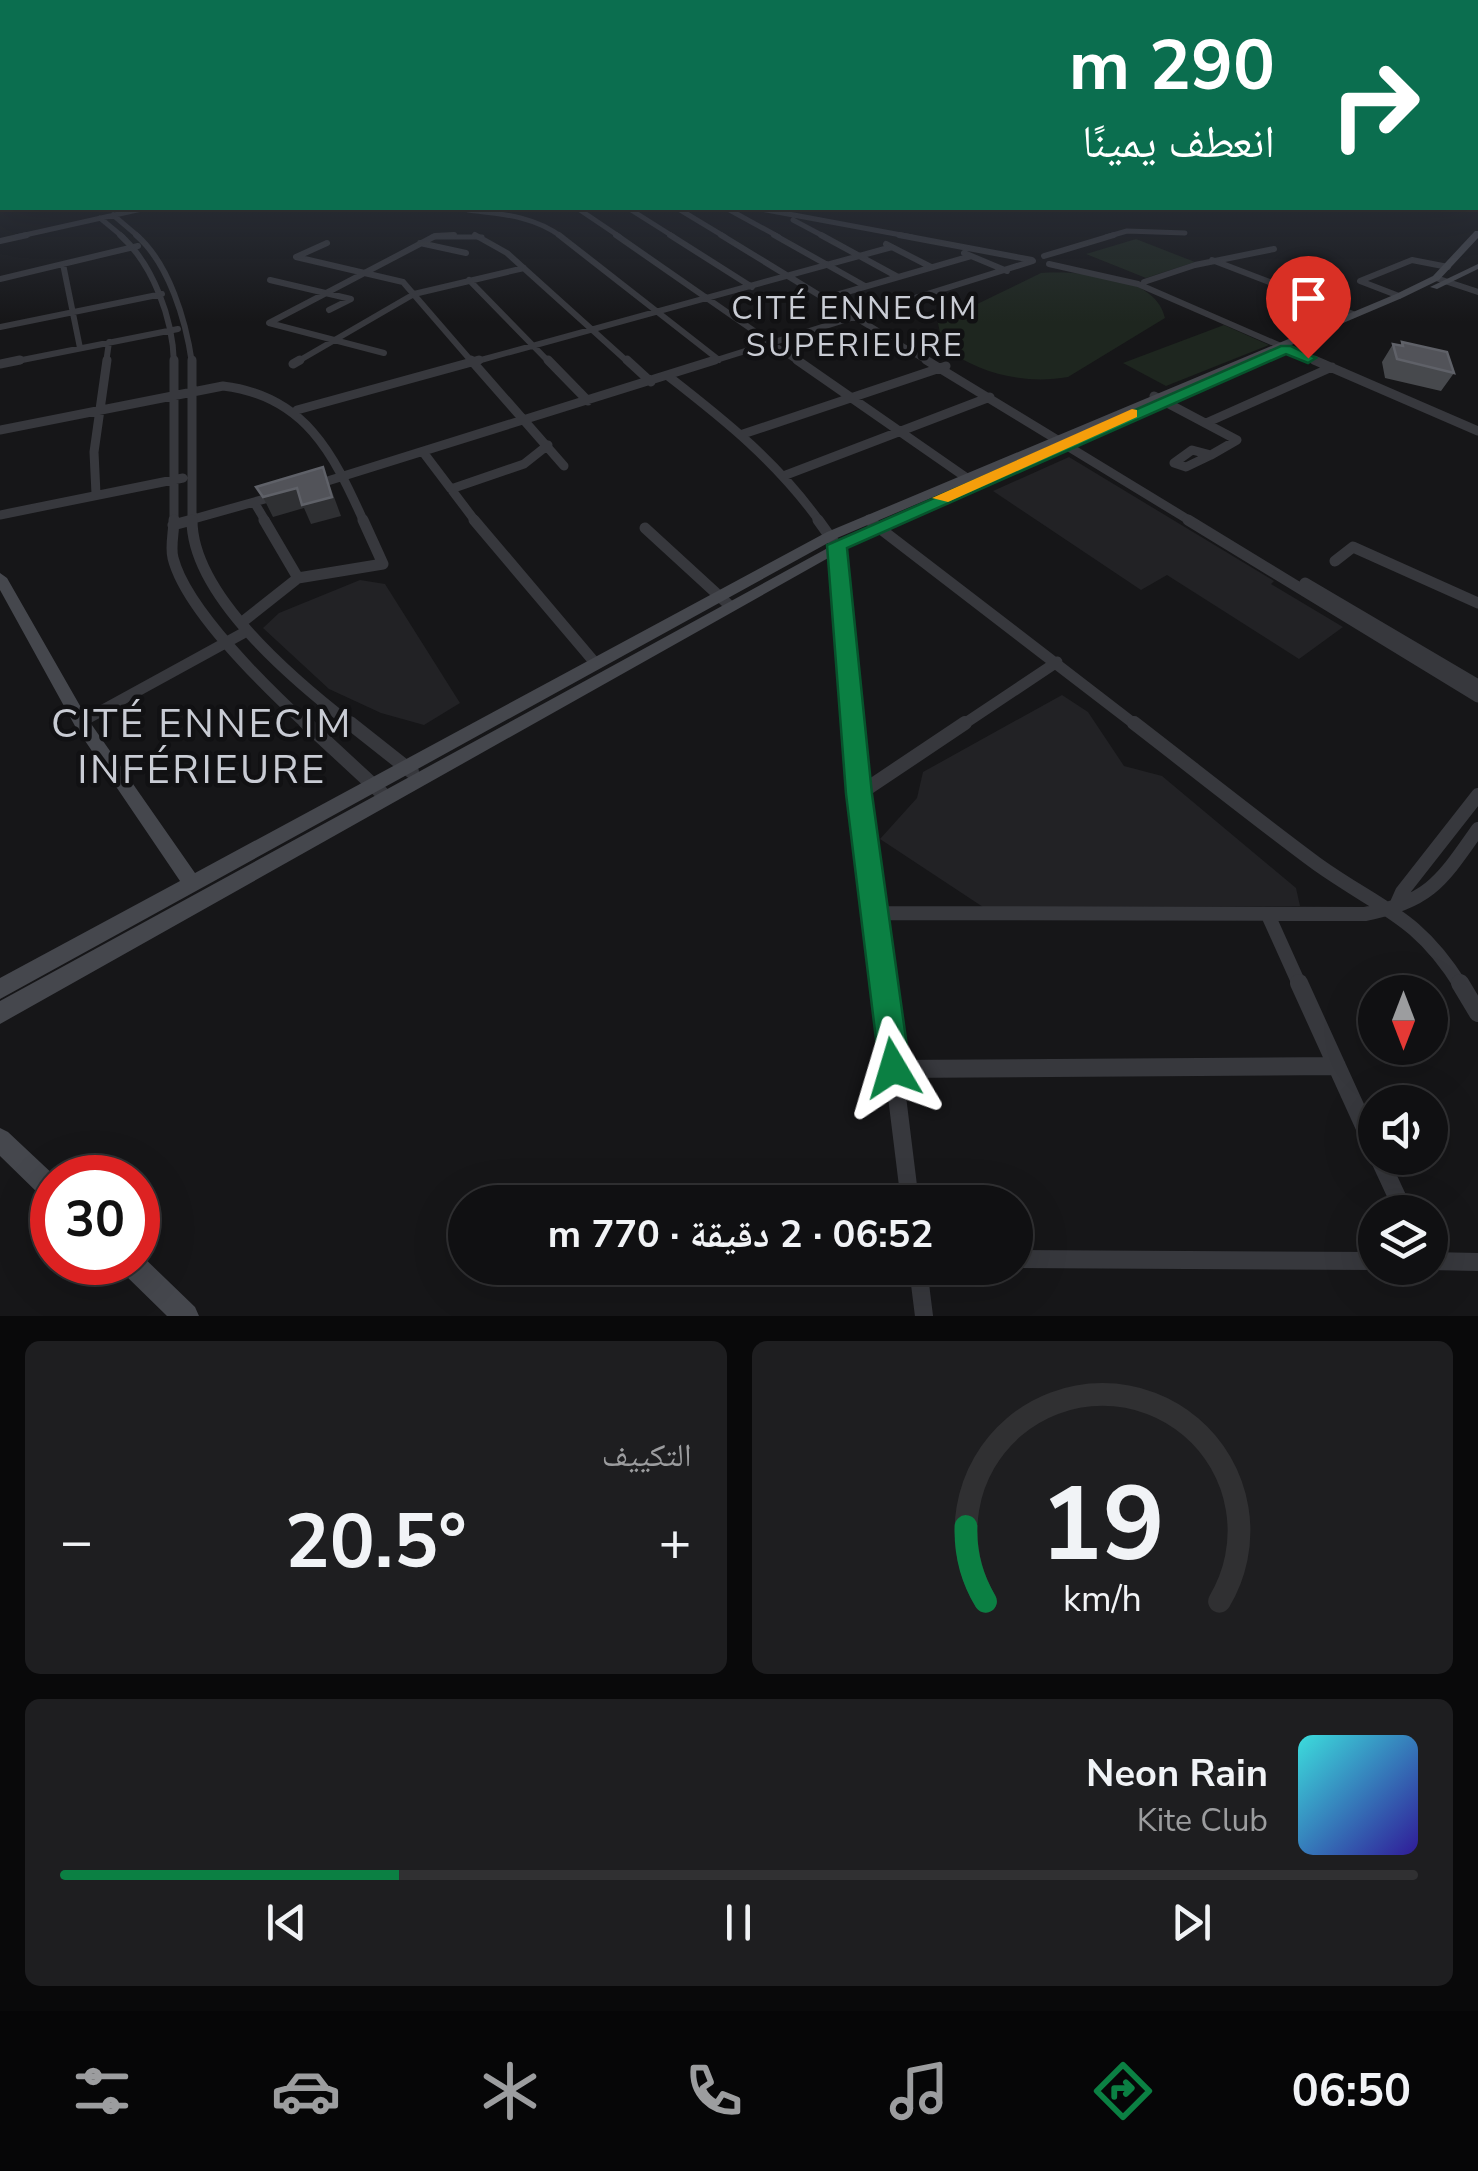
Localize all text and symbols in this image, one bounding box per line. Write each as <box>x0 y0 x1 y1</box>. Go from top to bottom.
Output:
text: 290 m <box>1069 18 1275 114</box>
icon: right <box>1310 40 1440 170</box>
text: انعطف يمينًا <box>1082 112 1275 173</box>
pin <box>1266 256 1351 359</box>
icon: arrive <box>1281 271 1336 326</box>
district label: CITÉ ENNECIM SUPERIEURE <box>731 287 979 367</box>
district label: CITÉ ENNECIM INFÉRIEURE <box>51 697 353 797</box>
north arrow <box>1358 975 1448 1065</box>
map controls <box>1358 975 1448 1285</box>
position arrow <box>841 1016 945 1120</box>
button: sound <box>1358 1085 1448 1175</box>
speed limit sign: 30 <box>30 1155 160 1285</box>
button: layers <box>1358 1195 1448 1285</box>
text: 06:52 · 2 دقيقة · 770 m <box>548 1209 933 1260</box>
text: التكييف <box>602 1434 692 1477</box>
text: 19 <box>1040 1454 1165 1596</box>
text: 20.5° <box>285 1491 467 1593</box>
text: − <box>60 1504 93 1579</box>
text: + <box>658 1504 692 1579</box>
text: km/h <box>1063 1575 1142 1624</box>
text: Neon Rain <box>1086 1748 1268 1799</box>
text: Kite Club <box>1137 1799 1268 1842</box>
icon: previous <box>259 1895 314 1950</box>
icon: pause <box>711 1895 766 1950</box>
icon: next <box>1164 1895 1219 1950</box>
icon: filters <box>67 2056 137 2126</box>
icon: car <box>271 2056 341 2126</box>
icon: climate <box>475 2056 545 2126</box>
icon: phone <box>679 2056 749 2126</box>
icon: music <box>884 2056 954 2126</box>
icon: directions <box>1088 2056 1158 2126</box>
text: 06:50 <box>1292 2061 1411 2122</box>

